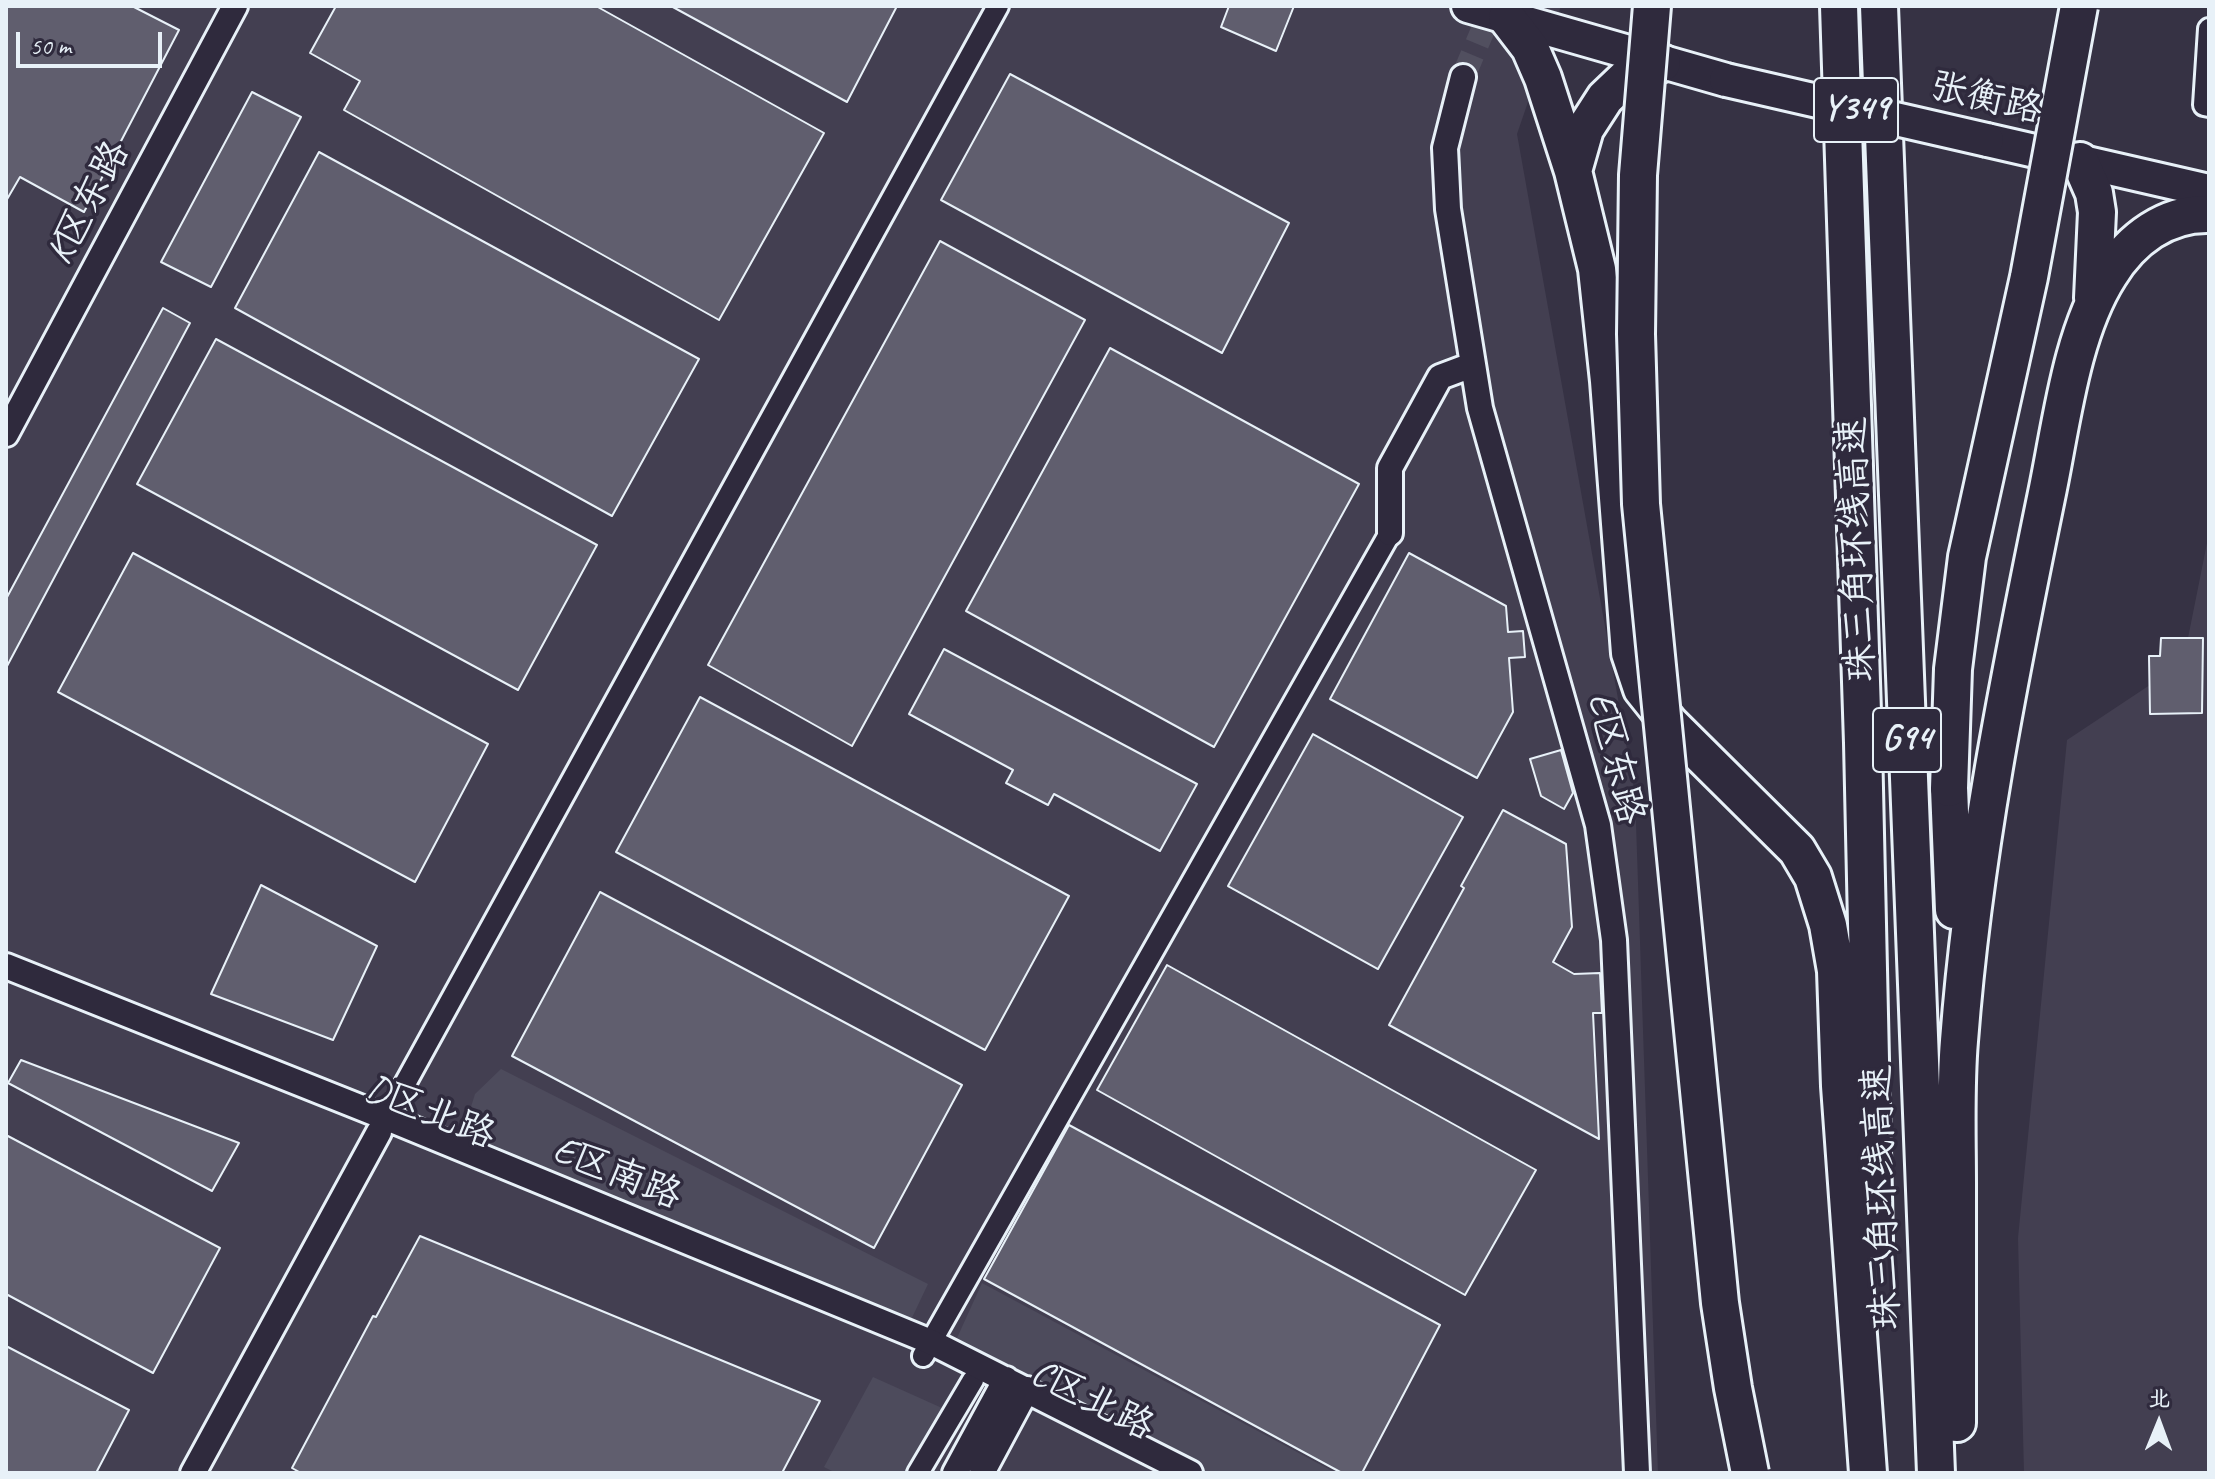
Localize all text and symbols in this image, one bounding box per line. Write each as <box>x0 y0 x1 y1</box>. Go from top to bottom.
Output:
scale bar <box>20 16 166 66</box>
text: 50 m <box>30 31 71 61</box>
street label: 张衡路 <box>1925 64 2047 134</box>
road number: Y349 <box>1814 78 1898 142</box>
street label: K区东路 <box>38 134 140 272</box>
street label: 珠三角环线高速 <box>1831 415 1885 683</box>
street label: E区东路 <box>1577 688 1653 830</box>
road number: G94 <box>1873 708 1941 772</box>
street label: 珠三角环线高速 <box>1856 1063 1910 1331</box>
street label: D区北路 <box>358 1066 502 1160</box>
street label: E区南路 <box>546 1128 688 1220</box>
street label: C区北路 <box>1023 1351 1161 1451</box>
north arrow <box>2119 1383 2199 1463</box>
text: 北 <box>2148 1385 2171 1413</box>

